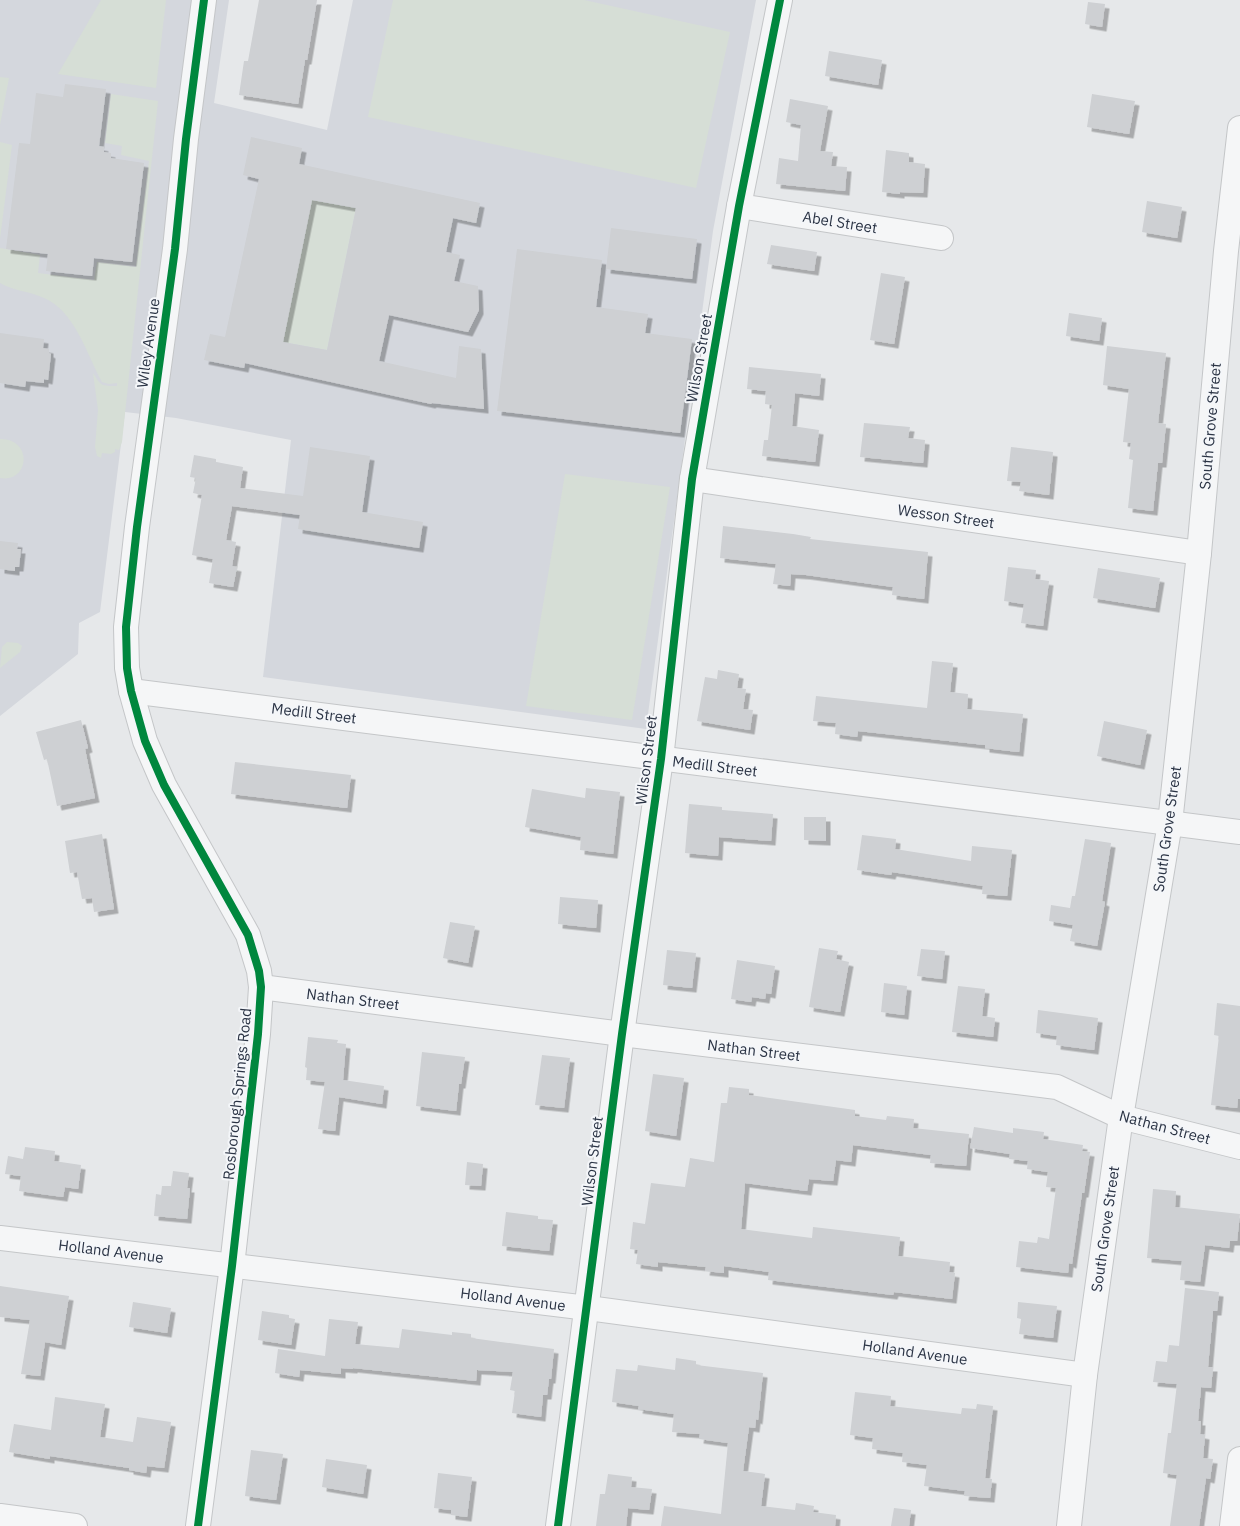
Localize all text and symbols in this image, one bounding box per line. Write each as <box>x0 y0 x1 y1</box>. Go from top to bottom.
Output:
street label: Abel Street <box>801 207 879 237</box>
street label: Wiley Avenue <box>132 297 164 389</box>
street label: Wilson Street <box>682 312 716 404</box>
street label: South Grove Street <box>1195 362 1225 490</box>
street label: Wesson Street <box>896 500 996 532</box>
street label: Medill Street <box>270 698 358 728</box>
street label: Wilson Street <box>631 714 661 806</box>
street label: Medill Street <box>671 751 759 781</box>
street label: South Grove Street <box>1149 765 1185 893</box>
street label: Nathan Street <box>305 984 401 1014</box>
street label: Rosborough Springs Road <box>219 1007 255 1181</box>
street label: Nathan Street <box>706 1035 802 1065</box>
street label: Nathan Street <box>1117 1106 1213 1148</box>
street label: Wilson Street <box>577 1115 607 1207</box>
street label: South Grove Street <box>1087 1165 1123 1293</box>
street label: Holland Avenue <box>57 1235 165 1267</box>
street label: Holland Avenue <box>459 1283 567 1315</box>
street label: Holland Avenue <box>861 1335 969 1369</box>

